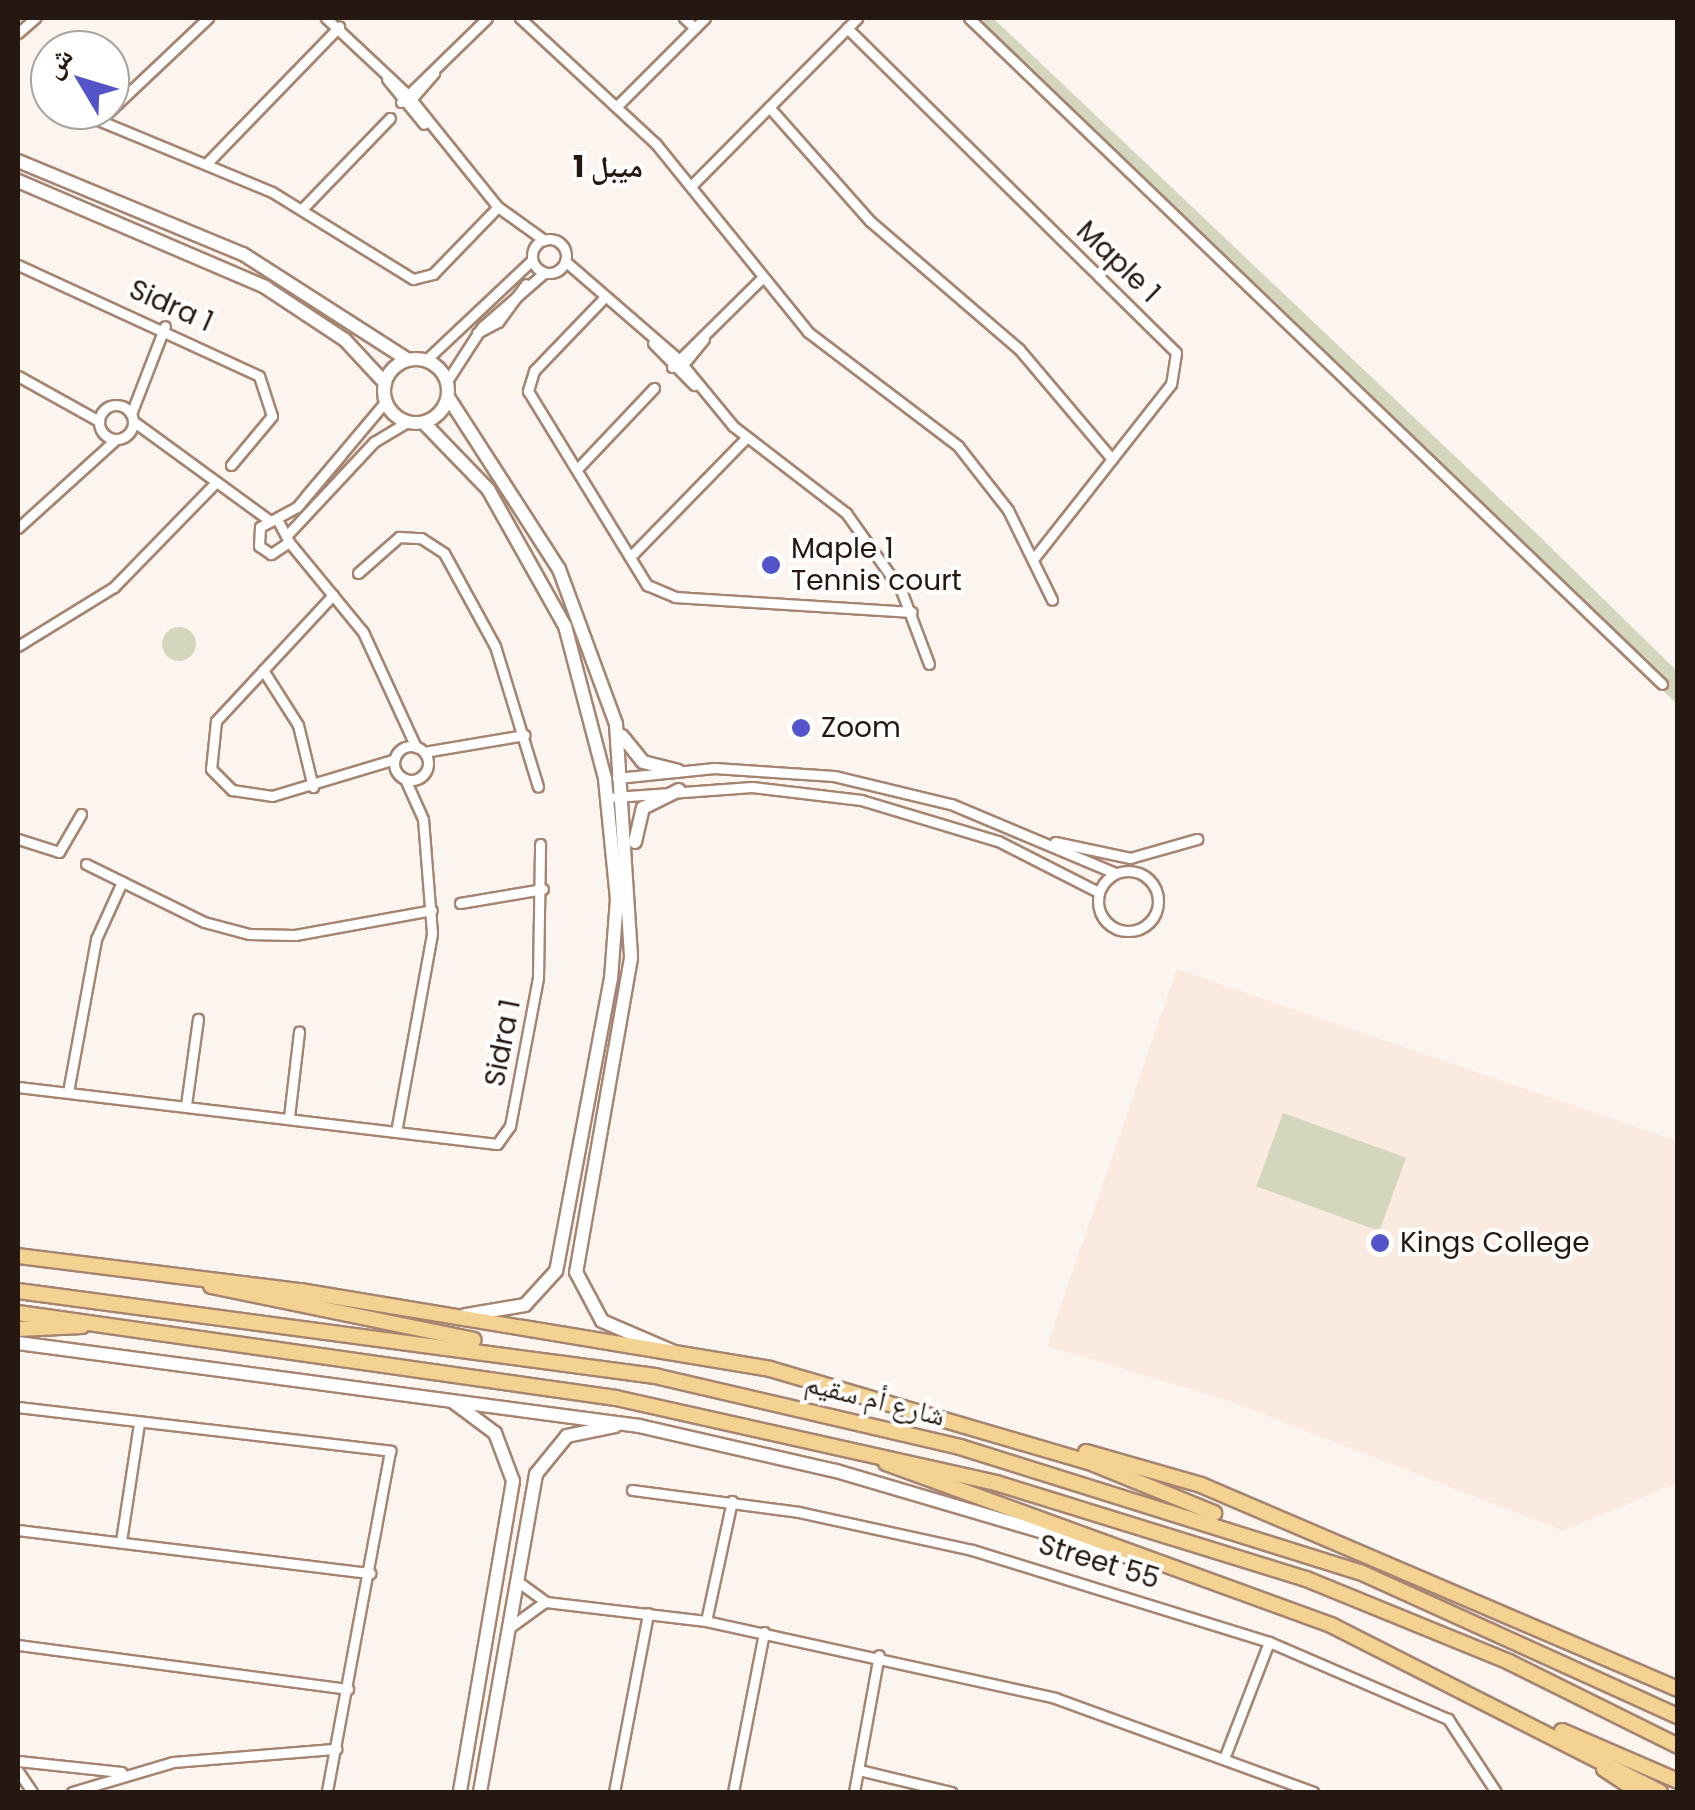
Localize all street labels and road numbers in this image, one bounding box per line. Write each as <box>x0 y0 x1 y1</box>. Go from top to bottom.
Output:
street label: Maple 1 <box>1069 214 1167 310</box>
street label: Sidra 1 <box>124 273 218 339</box>
street label: Sidra 1 <box>478 997 528 1089</box>
street label: شارع أم سقيم <box>802 1366 948 1434</box>
street label: Street 55 <box>1034 1528 1164 1596</box>

